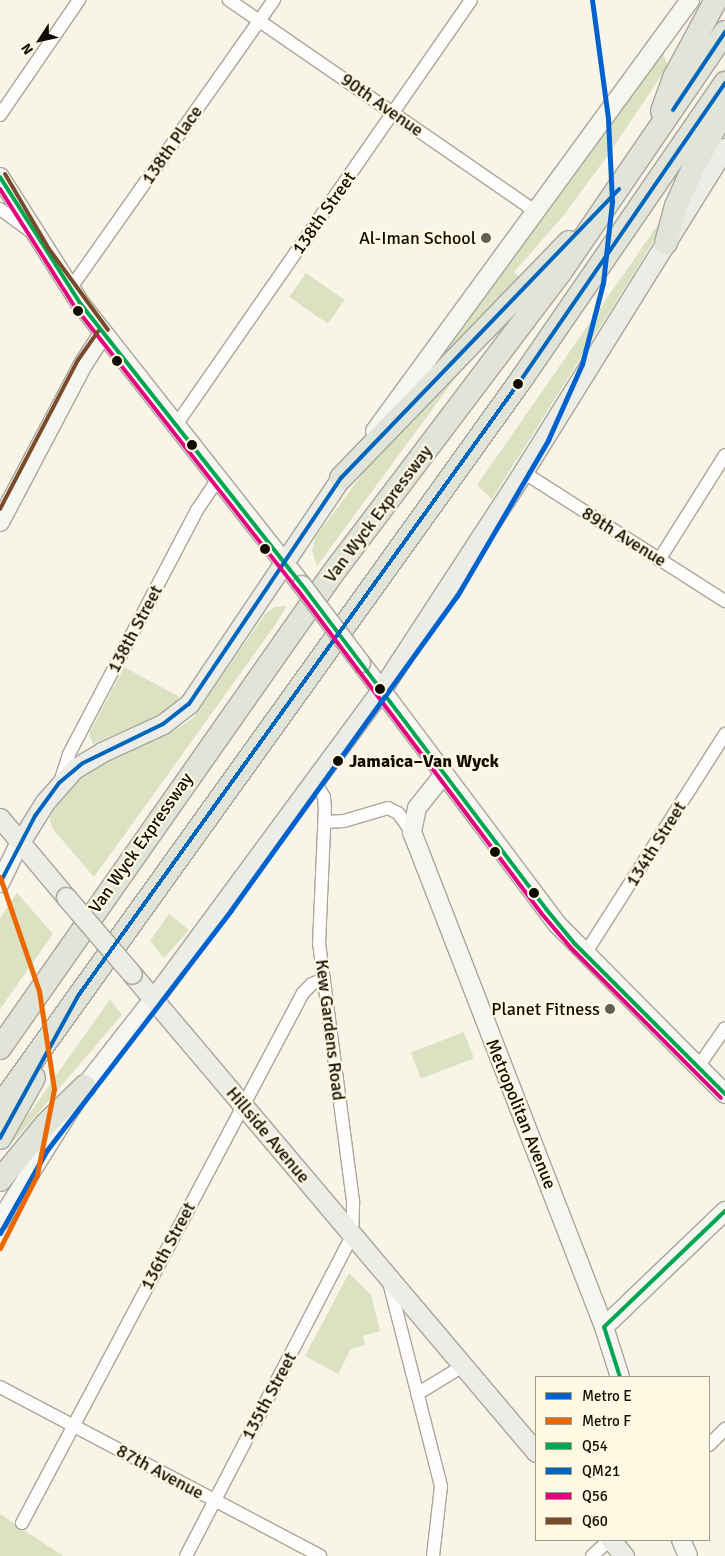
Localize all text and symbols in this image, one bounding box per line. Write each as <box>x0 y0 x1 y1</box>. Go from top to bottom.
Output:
north arrow <box>15 15 65 65</box>
text: N <box>18 40 37 58</box>
street label: 90th Avenue <box>337 69 427 141</box>
street label: 138th Place <box>137 101 207 189</box>
street label: 138th Street <box>288 167 360 259</box>
place label: Al-Iman School <box>359 227 476 249</box>
marker: Al-Iman School <box>480 232 492 244</box>
unlabelled marker <box>73 306 83 316</box>
unlabelled marker <box>112 356 122 366</box>
unlabelled marker <box>513 379 523 389</box>
unlabelled marker <box>187 440 197 450</box>
street label: Van Wyck Expressway <box>319 441 437 587</box>
street label: 89th Avenue <box>578 502 670 572</box>
unlabelled marker <box>260 544 270 554</box>
street label: 138th Street <box>103 581 167 677</box>
unlabelled marker <box>375 684 385 694</box>
place label: Jamaica–Van Wyck <box>349 750 499 772</box>
marker: Jamaica–Van Wyck <box>331 754 345 768</box>
street label: Van Wyck Expressway <box>84 769 198 917</box>
street label: 134th Street <box>621 798 691 890</box>
unlabelled marker <box>490 847 500 857</box>
unlabelled marker <box>529 888 539 898</box>
street label: Kew Gardens Road <box>311 958 349 1102</box>
place label: Planet Fitness <box>491 998 600 1020</box>
marker: Planet Fitness <box>604 1003 616 1015</box>
street label: Metropolitan Avenue <box>481 1036 561 1192</box>
street label: Hillside Avenue <box>221 1082 315 1188</box>
street label: 136th Street <box>136 1198 200 1294</box>
street label: 135th Street <box>237 1348 301 1444</box>
legend <box>535 1376 710 1541</box>
text: Metro E <box>582 1387 632 1405</box>
text: Metro F <box>582 1412 631 1430</box>
text: Q54 <box>582 1437 608 1455</box>
street label: 87th Avenue <box>113 1440 207 1504</box>
text: QM21 <box>582 1462 620 1480</box>
text: Q56 <box>582 1487 608 1505</box>
text: Q60 <box>582 1512 608 1530</box>

